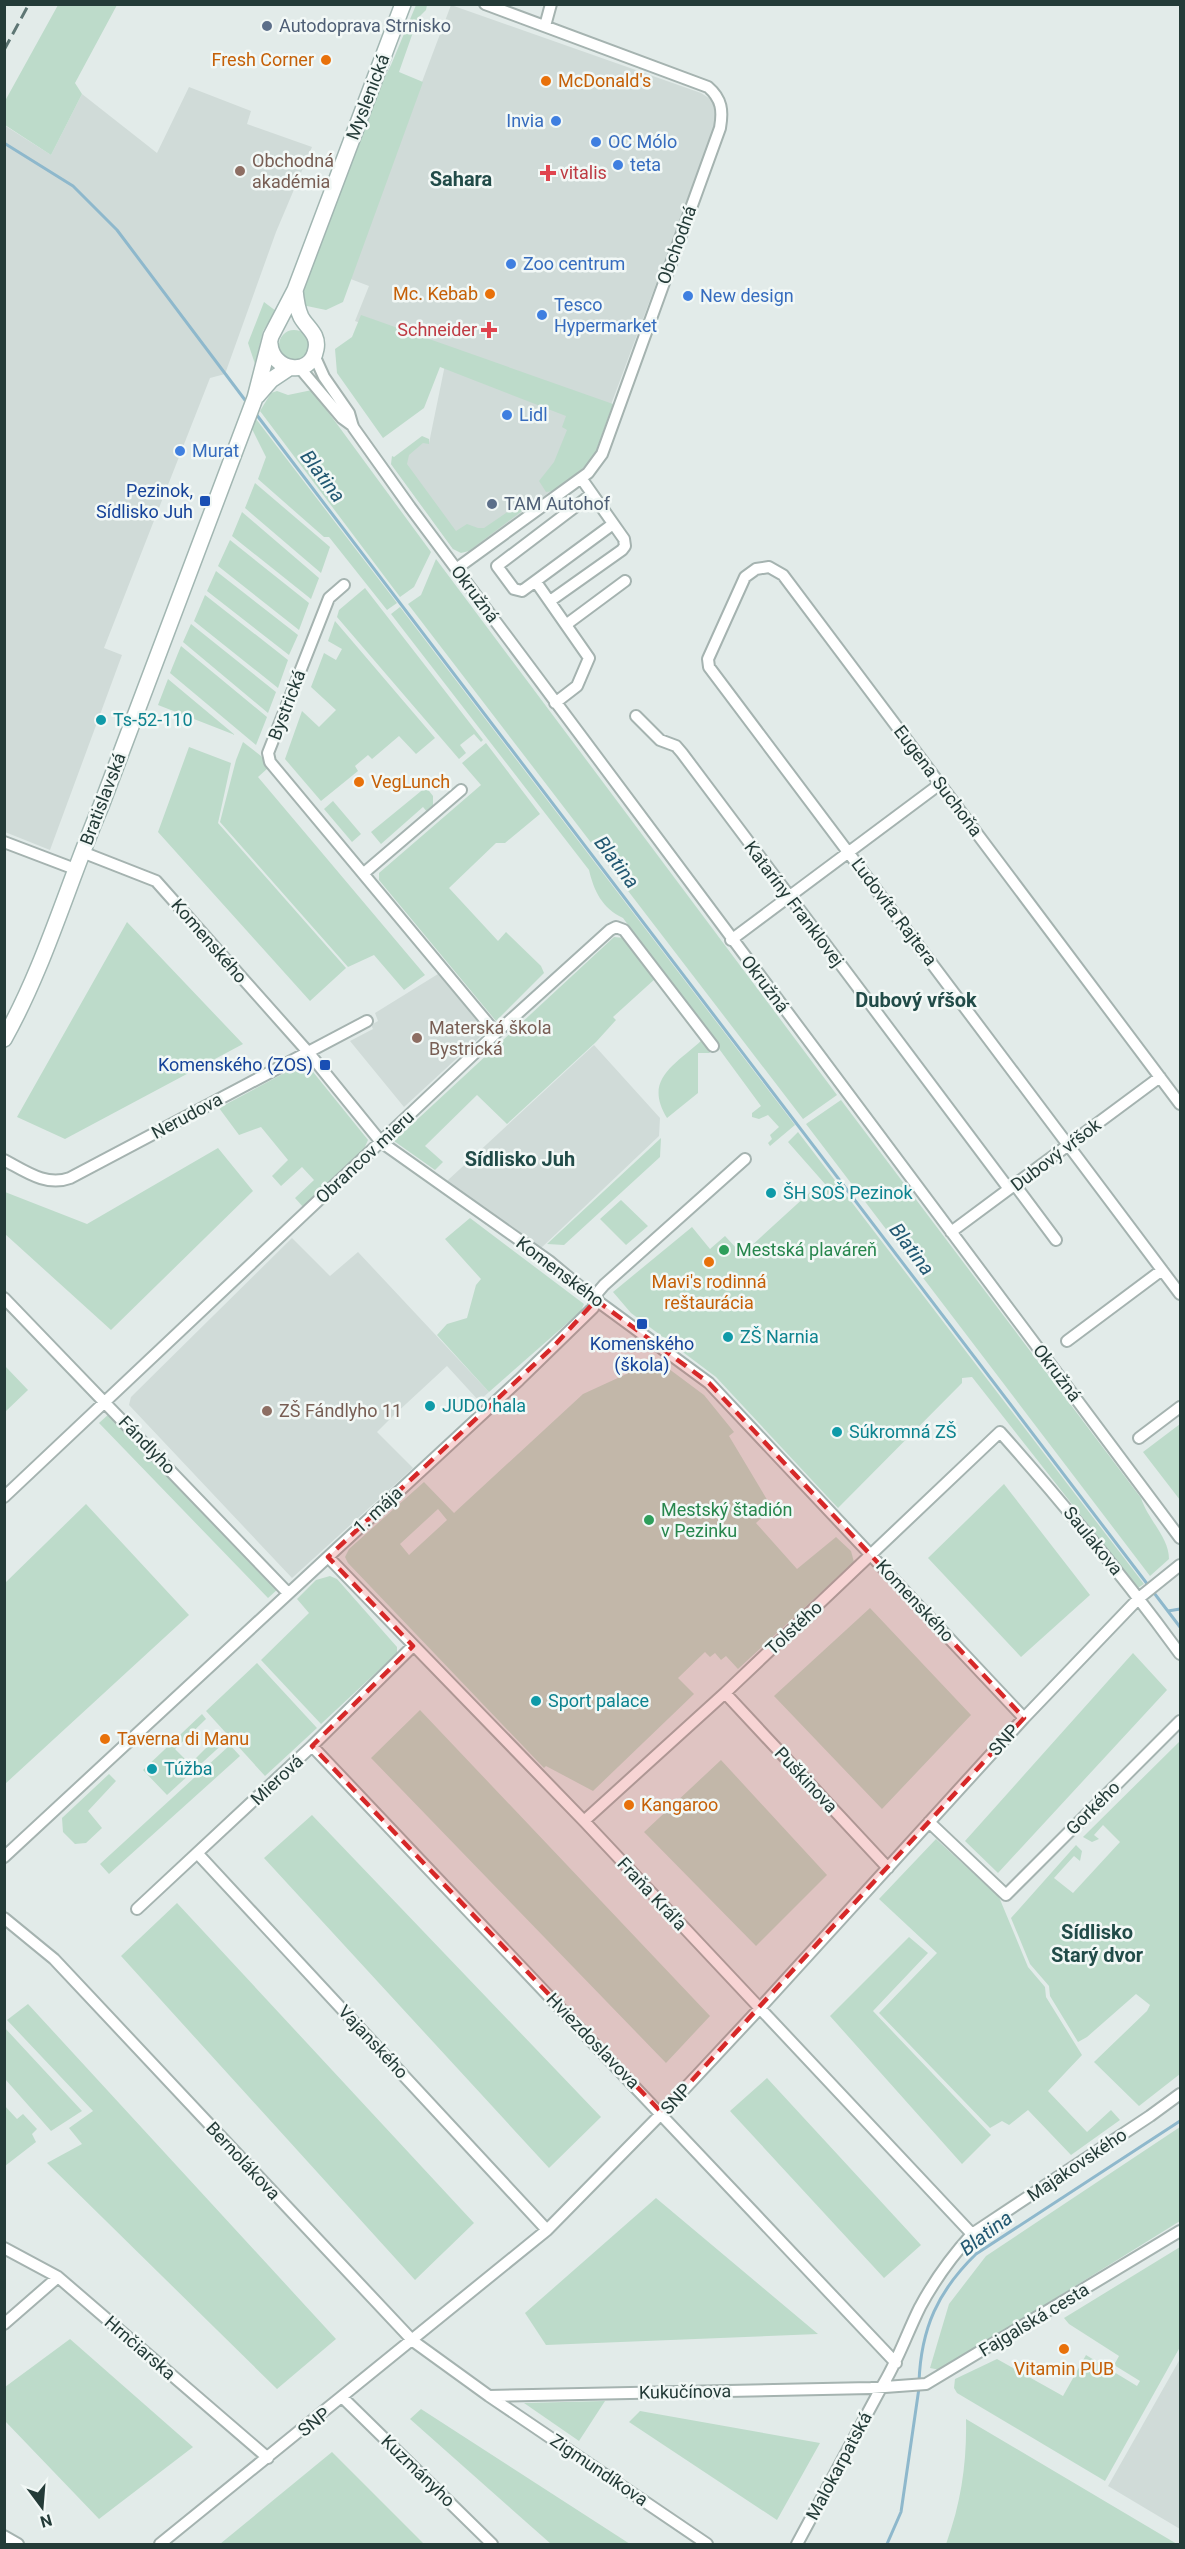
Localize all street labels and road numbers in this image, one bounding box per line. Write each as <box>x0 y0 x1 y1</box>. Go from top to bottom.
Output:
street label: Myslenická <box>342 51 393 143</box>
street label: Obchodná <box>653 203 700 287</box>
street label: Okružná <box>447 561 504 626</box>
street label: Bystrická <box>264 667 310 743</box>
street label: Eugena Suchoňa <box>890 721 987 840</box>
street label: Bratislavská <box>75 750 130 848</box>
street label: Kataríny Franklovej <box>740 837 848 971</box>
street label: Ľudovíta Rajtera <box>847 854 942 970</box>
street label: Komenského <box>167 894 252 987</box>
street label: Okružná <box>737 951 794 1016</box>
street label: Nerudova <box>148 1088 226 1143</box>
street label: Obrancov mieru <box>311 1106 418 1207</box>
street label: Dubový vŕšok <box>1007 1113 1106 1195</box>
street label: Komenského <box>512 1232 608 1311</box>
street label: Okružná <box>1029 1340 1086 1405</box>
street label: Fándlyho <box>115 1411 180 1478</box>
street label: 1. mája <box>349 1482 406 1537</box>
street label: Saulakova <box>1059 1502 1127 1579</box>
street label: Komenského <box>872 1555 959 1646</box>
street label: Tolstého <box>761 1596 826 1659</box>
street label: SNP <box>984 1720 1023 1760</box>
street label: Puškinova <box>771 1742 842 1817</box>
street label: Mierová <box>246 1750 307 1809</box>
street label: Gorkého <box>1061 1776 1124 1839</box>
street label: Fraňa Kráľa <box>613 1853 691 1934</box>
street label: Hviezdoslavova <box>542 1988 644 2093</box>
street label: Vajanského <box>334 2001 413 2083</box>
street label: SNP <box>656 2079 695 2119</box>
street label: Bernolákova <box>202 2117 285 2204</box>
street label: Majakovského <box>1023 2124 1130 2206</box>
street label: Fajgalská cesta <box>975 2278 1093 2361</box>
street label: Hrnčiarska <box>101 2311 180 2384</box>
street label: Kukučínova <box>639 2380 731 2403</box>
street label: SNP <box>293 2403 334 2441</box>
street label: Malokarpatská <box>801 2408 876 2523</box>
street label: Zigmundíkova <box>546 2429 652 2510</box>
street label: Kuzmányho <box>377 2430 460 2511</box>

